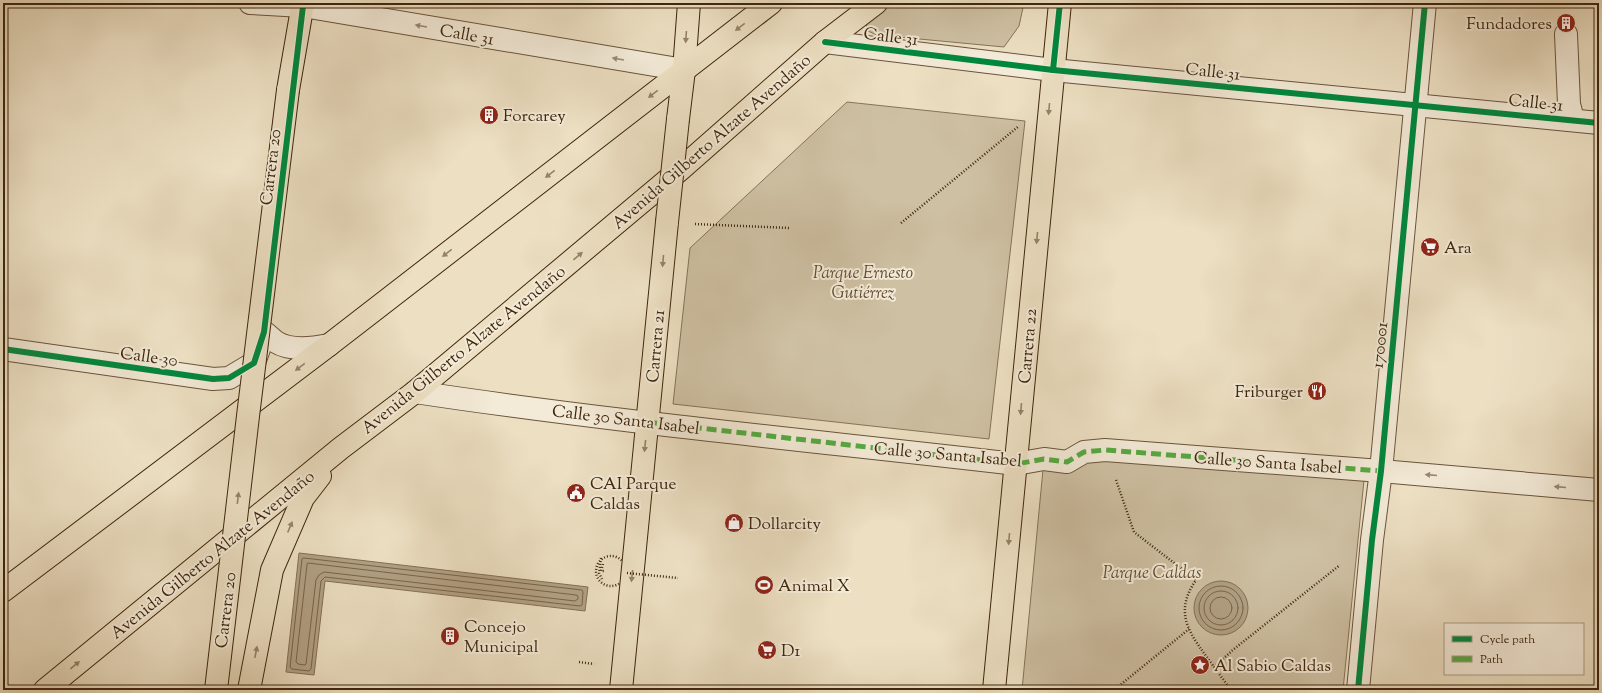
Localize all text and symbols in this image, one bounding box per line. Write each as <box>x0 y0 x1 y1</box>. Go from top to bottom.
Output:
building icon: Fundadores <box>1555 12 1577 34</box>
place label: Fundadores <box>1466 13 1552 37</box>
street label: Calle 31 <box>438 19 496 53</box>
one-way arrow <box>415 23 427 29</box>
one-way arrow <box>735 23 746 31</box>
street label: Calle 31 <box>862 23 920 53</box>
one-way arrow <box>683 31 690 43</box>
street label: Avenida Gilberto Alzate Avendaño <box>608 49 817 236</box>
one-way arrow <box>612 56 624 62</box>
street label: Calle 31 <box>1184 58 1242 88</box>
street label: Calle 31 <box>1507 89 1565 119</box>
one-way arrow <box>648 90 659 99</box>
one-way arrow <box>1046 103 1053 115</box>
building icon: Forcarey <box>478 104 500 126</box>
place label: Forcarey <box>503 105 566 129</box>
street label: Carrera 20 <box>255 128 289 207</box>
one-way arrow <box>545 170 556 178</box>
one-way arrow <box>1034 232 1041 244</box>
supermarket icon: Ara <box>1419 236 1441 258</box>
place label: Ara <box>1444 237 1472 261</box>
one-way arrow <box>442 249 453 258</box>
one-way arrow <box>572 251 583 260</box>
one-way arrow <box>659 255 666 267</box>
street label: Avenida Gilberto Alzate Avendaño <box>357 260 572 441</box>
park label: Parque Ernesto Gutiérrez <box>813 262 913 306</box>
street label: Carrera 22 <box>1014 307 1044 385</box>
street label: Carrera 21 <box>642 308 672 384</box>
street label: 170001 <box>1367 321 1395 370</box>
street label: Calle 30 <box>118 342 179 374</box>
one-way arrow <box>295 363 306 371</box>
restaurant icon: Friburger <box>1306 380 1328 402</box>
place label: Friburger <box>1235 381 1304 405</box>
street label: Calle 30 Santa Isabel <box>551 400 701 442</box>
one-way arrow <box>1018 403 1024 415</box>
street label: Calle 30 Santa Isabel <box>873 438 1023 474</box>
one-way arrow <box>642 440 648 452</box>
street label: Calle 30 Santa Isabel <box>1193 447 1343 481</box>
street label: Avenida Gilberto Alzate Avendaño <box>106 465 321 646</box>
one-way arrow <box>1425 472 1437 479</box>
place label: CAI Parque Caldas <box>590 473 676 517</box>
public building icon: CAI Parque Caldas <box>565 482 587 504</box>
one-way arrow <box>1554 483 1566 490</box>
one-way arrow <box>235 492 241 504</box>
shop icon: Dollarcity <box>723 512 745 534</box>
place label: Dollarcity <box>748 513 821 537</box>
one-way arrow <box>288 520 294 532</box>
one-way arrow <box>1005 533 1012 545</box>
park label: Parque Caldas <box>1103 562 1202 586</box>
one-way arrow <box>629 570 636 582</box>
street label: Carrera 20 <box>210 571 244 650</box>
sports icon: Animal X <box>753 574 775 596</box>
place label: Animal X <box>778 575 850 599</box>
place label: Concejo Municipal <box>464 616 539 660</box>
legend <box>1444 623 1584 675</box>
building icon: Concejo Municipal <box>439 625 461 647</box>
text: Cycle path <box>1480 631 1535 649</box>
supermarket icon: D1 <box>756 639 778 661</box>
place label: D1 <box>781 640 800 664</box>
one-way arrow <box>254 646 260 658</box>
text: Path <box>1480 651 1503 669</box>
place icon: Al Sabio Caldas <box>1189 654 1211 676</box>
place label: Al Sabio Caldas <box>1214 655 1331 679</box>
one-way arrow <box>70 661 81 670</box>

